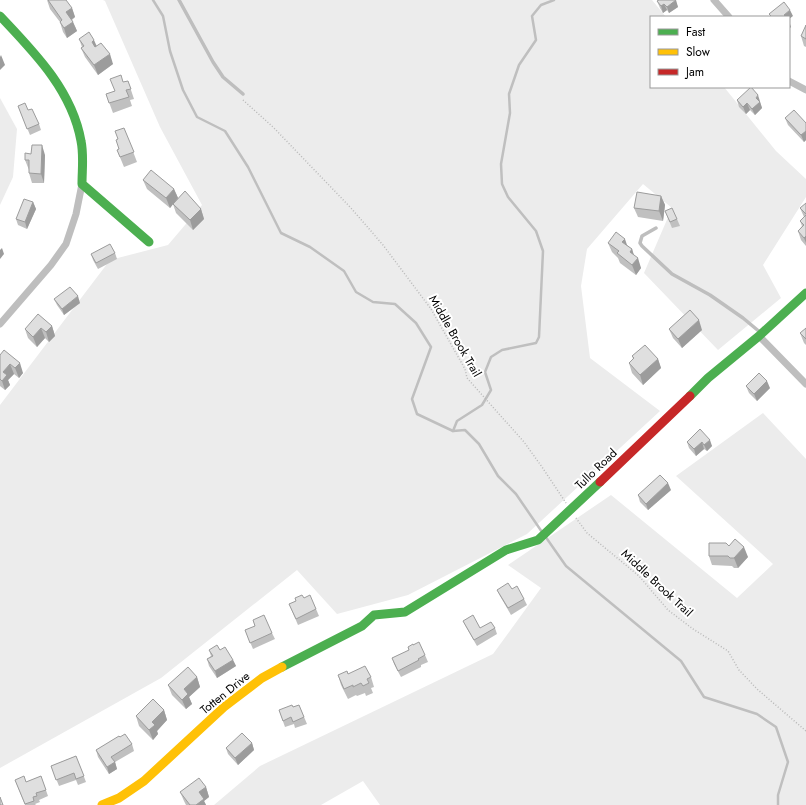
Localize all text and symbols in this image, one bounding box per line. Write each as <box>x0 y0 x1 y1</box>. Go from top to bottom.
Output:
legend <box>650 16 790 88</box>
text: Fast <box>686 23 705 41</box>
text: Slow <box>686 43 711 61</box>
text: Jam <box>684 63 704 81</box>
street label: Middle Brook Trail <box>424 292 486 380</box>
street label: Tullo Road <box>571 444 621 494</box>
street label: Middle Brook Trail <box>617 545 697 621</box>
street label: Totten Drive <box>196 667 254 719</box>

